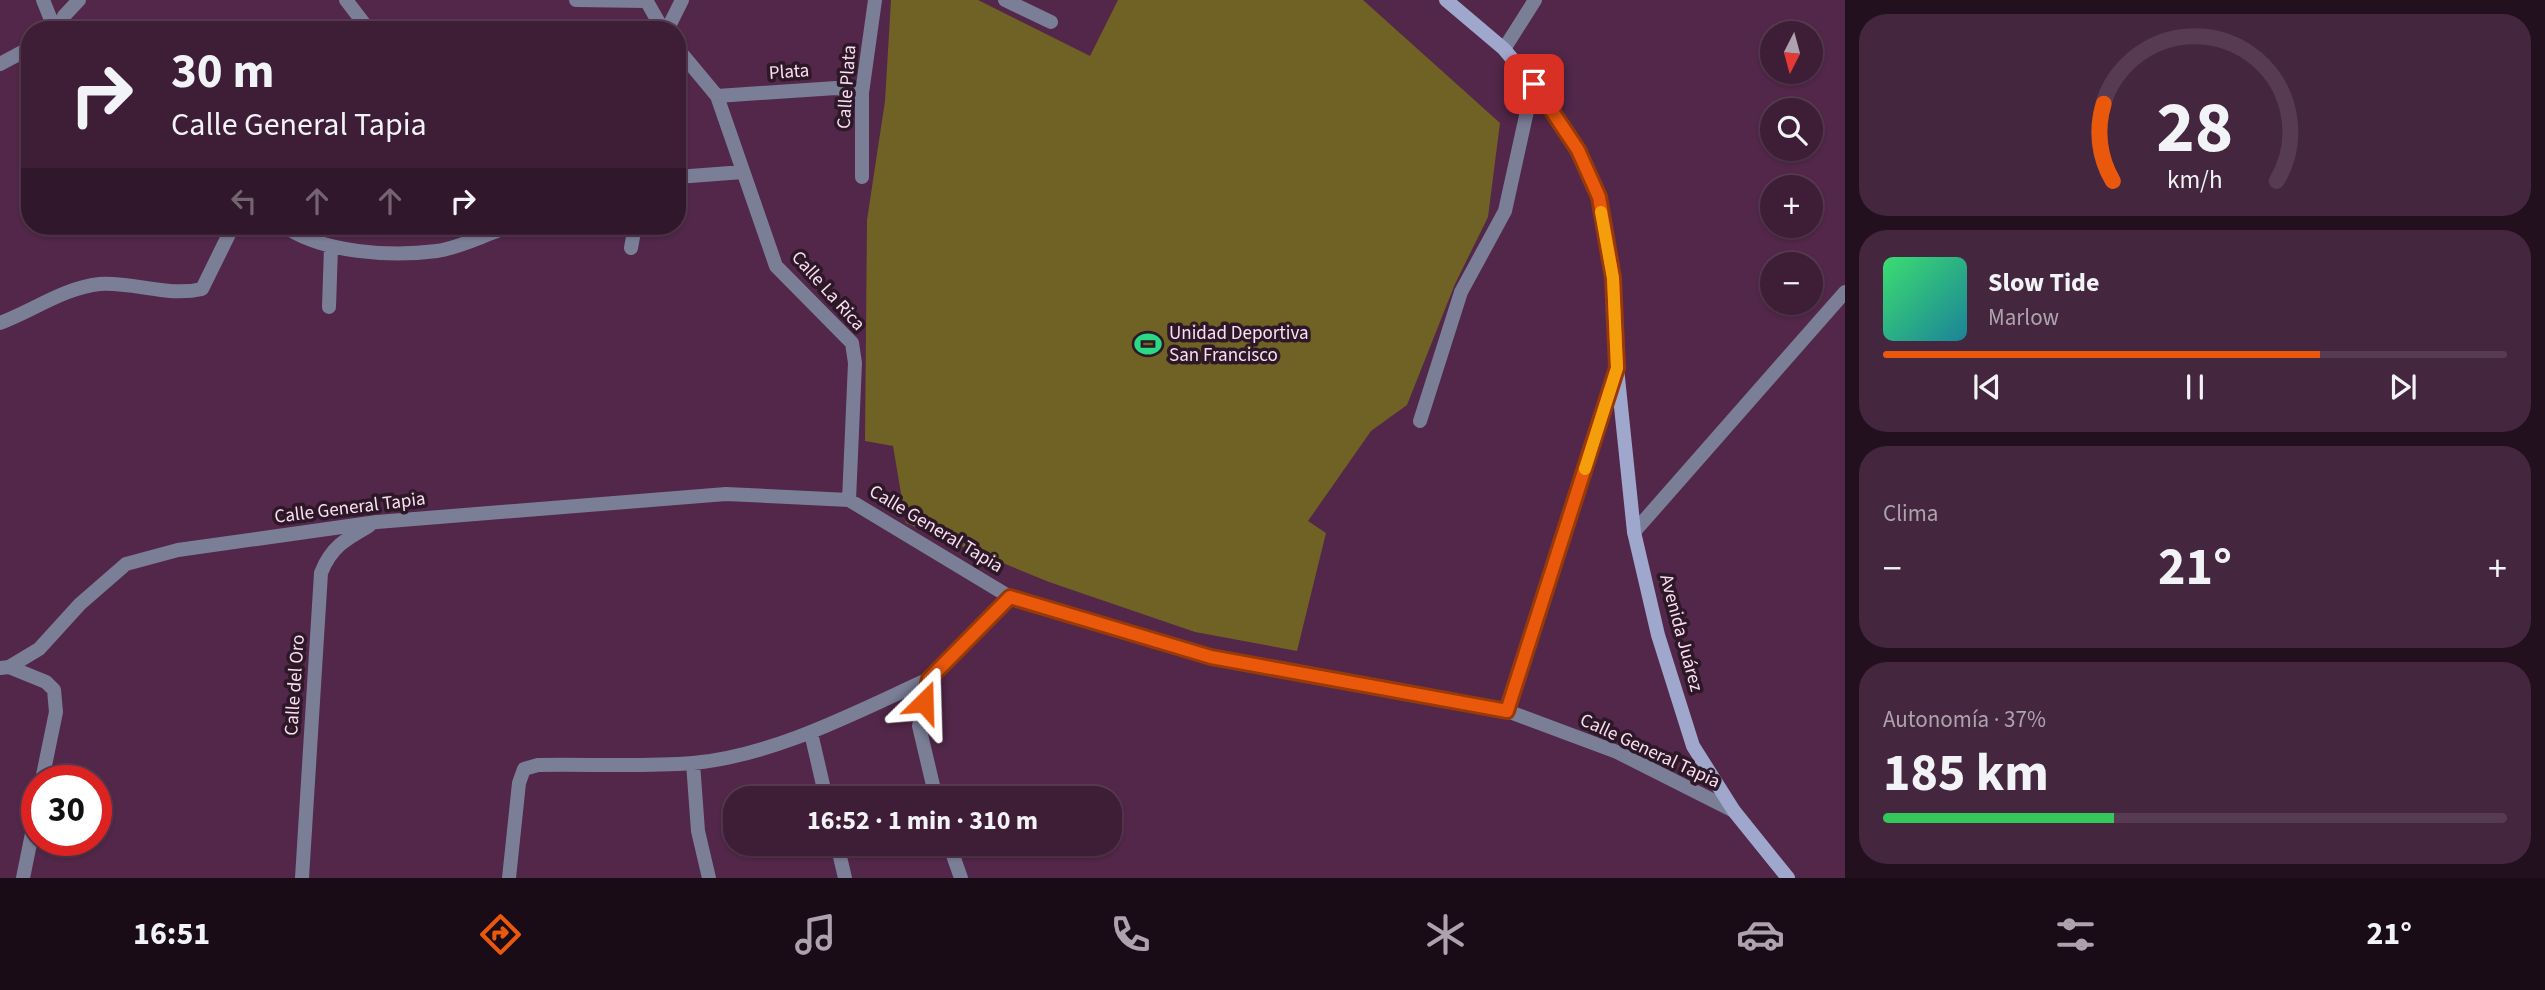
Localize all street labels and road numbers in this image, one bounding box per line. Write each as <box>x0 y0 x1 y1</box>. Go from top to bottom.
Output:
street label: Calle Plata <box>831 44 863 130</box>
street label: Plata <box>768 57 810 87</box>
street label: Calle La Rica <box>785 245 871 337</box>
street label: Calle General Tapia <box>864 478 1008 580</box>
street label: Calle General Tapia <box>273 485 427 531</box>
street label: Avenida Juárez <box>1652 571 1710 695</box>
street label: Calle del Oro <box>278 634 312 736</box>
street label: Calle General Tapia <box>1575 707 1725 795</box>

